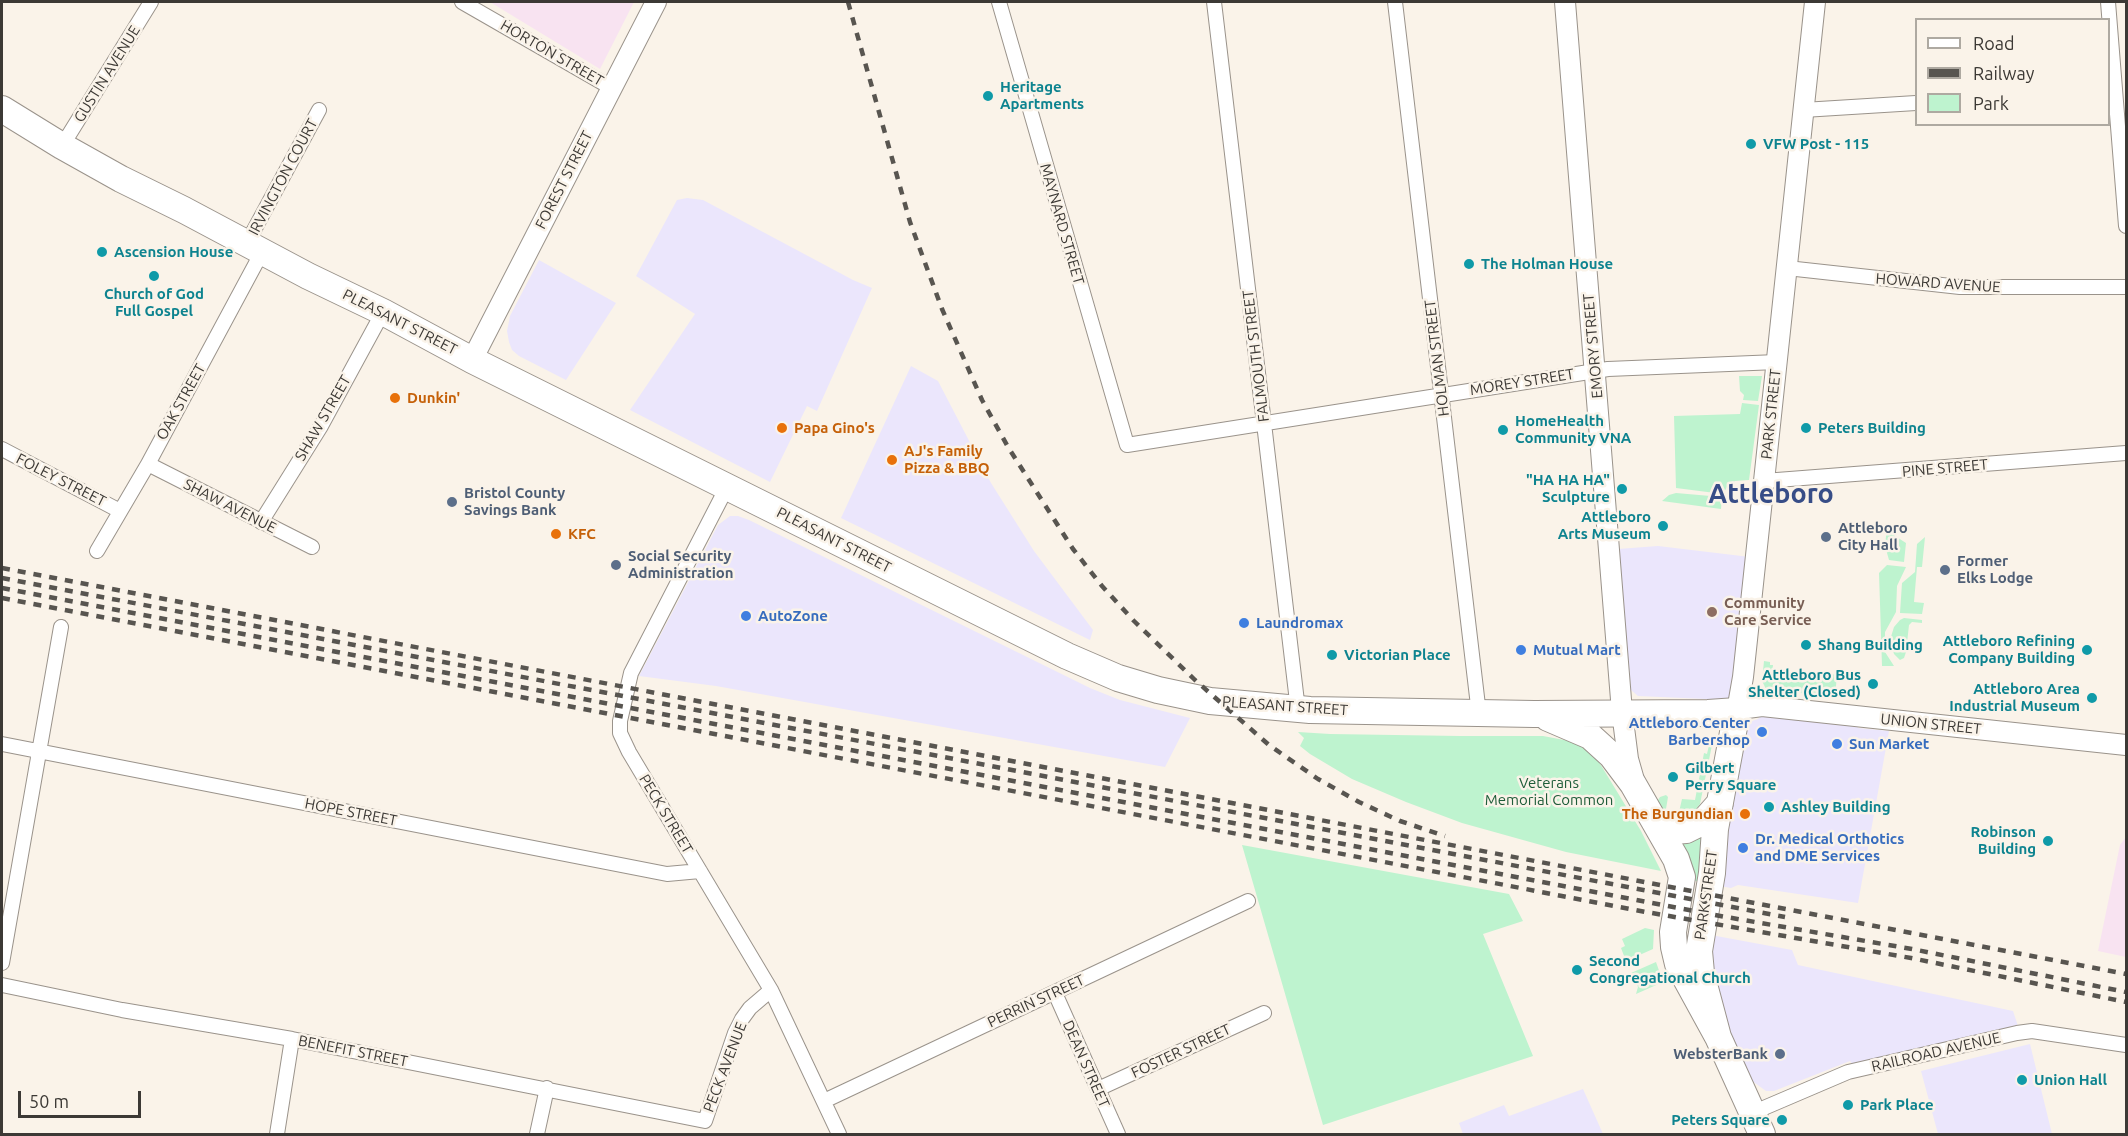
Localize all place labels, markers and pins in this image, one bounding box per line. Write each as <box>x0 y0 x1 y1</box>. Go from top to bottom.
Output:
place label: Heritage Apartments <box>1000 78 1084 113</box>
marker: Heritage Apartments <box>981 89 995 103</box>
place label: VFW Post - 115 <box>1763 135 1869 153</box>
marker: VFW Post - 115 <box>1744 137 1758 151</box>
place label: Ascension House <box>114 243 233 261</box>
marker: Ascension House <box>95 245 109 259</box>
place label: The Holman House <box>1481 255 1613 273</box>
marker: The Holman House <box>1462 257 1476 271</box>
marker: Church of God Full Gospel <box>147 269 161 283</box>
place label: Church of God Full Gospel <box>104 285 204 320</box>
place label: Dunkin' <box>407 389 460 407</box>
marker: Dunkin' <box>388 391 402 405</box>
place label: HomeHealth Community VNA <box>1515 412 1631 447</box>
place label: Papa Gino's <box>794 419 875 437</box>
place label: Peters Building <box>1818 419 1926 437</box>
marker: Papa Gino's <box>775 421 789 435</box>
marker: Peters Building <box>1799 421 1813 435</box>
marker: HomeHealth Community VNA <box>1496 423 1510 437</box>
place label: AJ's Family Pizza & BBQ <box>904 442 990 477</box>
marker: AJ's Family Pizza & BBQ <box>885 453 899 467</box>
place label: "HA HA HA" Sculpture <box>1526 471 1610 506</box>
marker: "HA HA HA" Sculpture <box>1615 482 1629 496</box>
place label: Bristol County Savings Bank <box>464 484 565 519</box>
marker: Bristol County Savings Bank <box>445 495 459 509</box>
place label: Attleboro Arts Museum <box>1558 508 1651 543</box>
marker: Attleboro Arts Museum <box>1656 519 1670 533</box>
place label: Attleboro City Hall <box>1838 519 1908 554</box>
place label: KFC <box>568 525 596 543</box>
marker: KFC <box>549 527 563 541</box>
marker: Attleboro City Hall <box>1819 530 1833 544</box>
place label: Social Security Administration <box>628 547 734 582</box>
place label: Former Elks Lodge <box>1957 552 2033 587</box>
marker: Social Security Administration <box>609 558 623 572</box>
marker: Former Elks Lodge <box>1938 563 1952 577</box>
place label: Community Care Service <box>1724 594 1812 629</box>
marker: Community Care Service <box>1705 605 1719 619</box>
place label: AutoZone <box>758 607 828 625</box>
marker: AutoZone <box>739 609 753 623</box>
place label: Laundromax <box>1256 614 1343 632</box>
marker: Laundromax <box>1237 616 1251 630</box>
place label: Attleboro Refining Company Building <box>1943 632 2075 667</box>
place label: Shang Building <box>1818 636 1923 654</box>
marker: Shang Building <box>1799 638 1813 652</box>
place label: Mutual Mart <box>1533 641 1621 659</box>
marker: Mutual Mart <box>1514 643 1528 657</box>
marker: Attleboro Refining Company Building <box>2080 643 2094 657</box>
place label: Victorian Place <box>1344 646 1451 664</box>
marker: Victorian Place <box>1325 648 1339 662</box>
place label: Attleboro Bus Shelter (Closed) <box>1748 666 1861 701</box>
marker: Attleboro Bus Shelter (Closed) <box>1866 677 1880 691</box>
place label: Attleboro Area Industrial Museum <box>1949 680 2080 715</box>
marker: Attleboro Area Industrial Museum <box>2085 691 2099 705</box>
place label: Attleboro Center Barbershop <box>1629 714 1750 749</box>
marker: Attleboro Center Barbershop <box>1755 725 1769 739</box>
place label: Sun Market <box>1849 735 1929 753</box>
marker: Sun Market <box>1830 737 1844 751</box>
place label: Gilbert Perry Square <box>1685 759 1776 794</box>
marker: Gilbert Perry Square <box>1666 770 1680 784</box>
place label: Ashley Building <box>1781 798 1890 816</box>
marker: Ashley Building <box>1762 800 1776 814</box>
place label: The Burgundian <box>1622 805 1733 823</box>
marker: The Burgundian <box>1738 807 1752 821</box>
place label: Robinson Building <box>1971 823 2036 858</box>
place label: Dr. Medical Orthotics and DME Services <box>1755 830 1904 865</box>
marker: Robinson Building <box>2041 834 2055 848</box>
marker: Dr. Medical Orthotics and DME Services <box>1736 841 1750 855</box>
place label: Second Congregational Church <box>1589 952 1751 987</box>
marker: Second Congregational Church <box>1570 963 1584 977</box>
place label: WebsterBank <box>1673 1045 1768 1063</box>
marker: WebsterBank <box>1773 1047 1787 1061</box>
place label: Union Hall <box>2034 1071 2107 1089</box>
marker: Union Hall <box>2015 1073 2029 1087</box>
place label: Park Place <box>1860 1096 1934 1114</box>
marker: Park Place <box>1841 1098 1855 1112</box>
place label: Peters Square <box>1671 1111 1770 1129</box>
marker: Peters Square <box>1775 1113 1789 1127</box>

